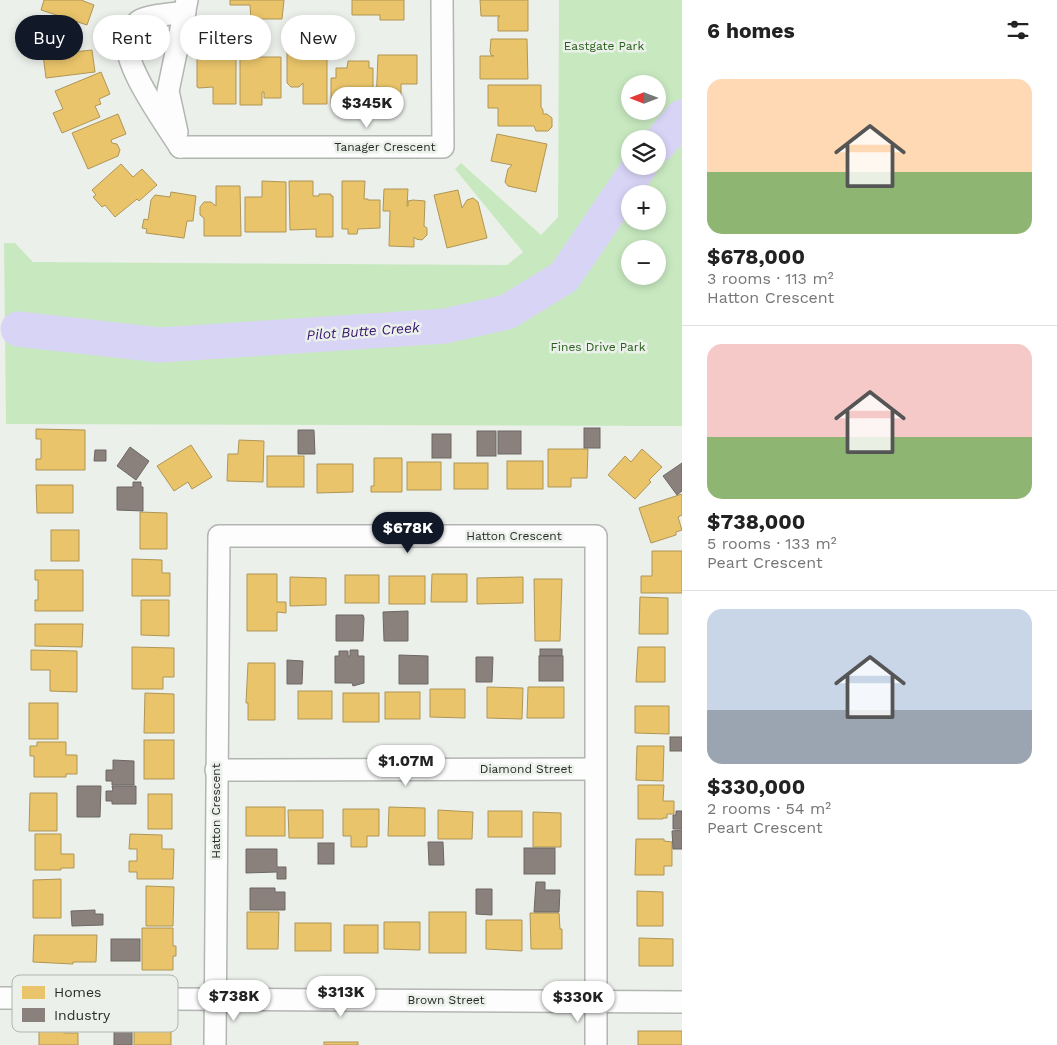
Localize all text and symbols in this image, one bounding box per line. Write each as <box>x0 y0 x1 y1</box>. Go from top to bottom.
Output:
chip: Buy <box>15 15 83 60</box>
chip: Rent <box>93 15 170 60</box>
chip: Filters <box>180 15 271 60</box>
chip: New <box>281 15 355 60</box>
icon: filters <box>1004 16 1032 44</box>
text: 6 homes <box>707 18 795 43</box>
park label: Eastgate Park <box>564 39 644 53</box>
north arrow <box>621 75 666 120</box>
map controls <box>621 75 666 285</box>
pin: $345K <box>332 86 402 129</box>
text: $345K <box>342 93 392 112</box>
icon: home <box>825 111 915 201</box>
button: layers <box>621 130 666 175</box>
street label: Tanager Crescent <box>334 140 436 154</box>
button: + <box>621 185 666 230</box>
button: − <box>621 240 666 285</box>
text: $678,000 <box>707 244 805 269</box>
text: 3 rooms · 113 m² <box>707 269 834 288</box>
text: Hatton Crescent <box>707 288 834 307</box>
water label: Pilot Butte Creek <box>306 319 420 343</box>
park label: Fines Drive Park <box>550 340 646 354</box>
icon: home <box>825 377 915 467</box>
text: $738,000 <box>707 509 805 534</box>
pin: $678K <box>373 512 443 554</box>
text: $678K <box>383 518 433 537</box>
street label: Hatton Crescent <box>466 529 562 543</box>
text: 5 rooms · 133 m² <box>707 534 837 553</box>
text: Peart Crescent <box>707 553 823 572</box>
icon: home <box>825 642 915 732</box>
pin: $1.07M <box>365 744 447 787</box>
text: $1.07M <box>378 751 434 770</box>
street label: Diamond Street <box>480 762 572 776</box>
street label: Hatton Crescent <box>209 763 223 859</box>
text: $330,000 <box>707 774 805 799</box>
text: 2 rooms · 54 m² <box>707 799 831 818</box>
text: Peart Crescent <box>707 818 823 837</box>
legend <box>12 975 178 1032</box>
pin: $313K <box>306 976 376 1018</box>
pin: $738K <box>199 980 269 1022</box>
pin: $330K <box>543 980 613 1023</box>
text: $313K <box>317 982 365 1001</box>
text: Homes <box>54 984 101 1000</box>
text: $738K <box>209 986 259 1005</box>
text: $330K <box>553 987 603 1006</box>
street label: Brown Street <box>407 993 485 1007</box>
text: Industry <box>54 1007 111 1023</box>

